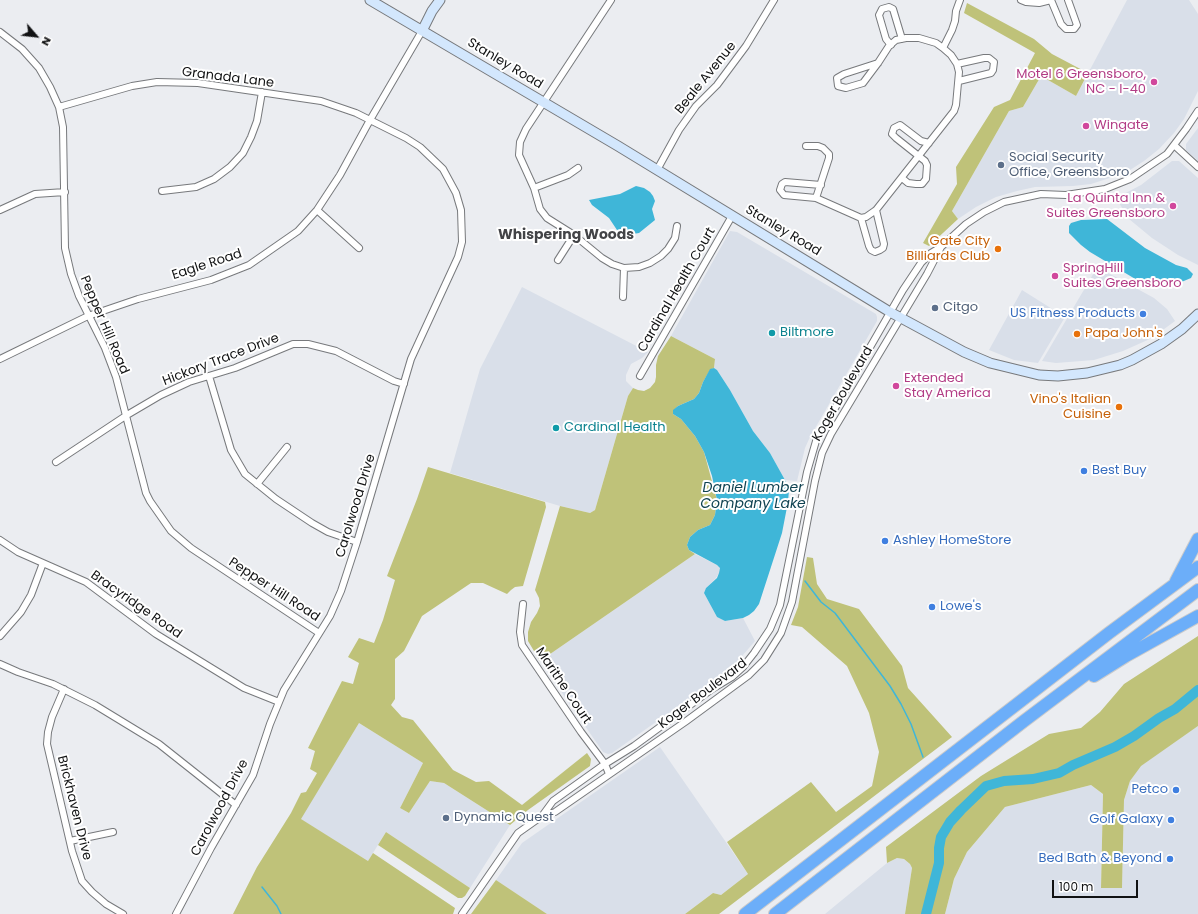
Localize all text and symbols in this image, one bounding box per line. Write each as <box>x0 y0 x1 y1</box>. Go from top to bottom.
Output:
north arrow <box>16 16 56 56</box>
text: N <box>38 34 56 49</box>
street label: Stanley Road <box>464 35 546 93</box>
street label: Beale Avenue <box>672 39 740 117</box>
street label: Granada Lane <box>181 65 275 91</box>
place label: Motel 6 Greensboro, NC - I-40 <box>1016 67 1146 98</box>
marker: Motel 6 Greensboro, NC - I-40 <box>1149 77 1159 87</box>
place label: Wingate <box>1094 118 1149 134</box>
marker: Wingate <box>1081 121 1091 131</box>
place label: Social Security Office, Greensboro <box>1009 150 1129 181</box>
marker: Social Security Office, Greensboro <box>996 160 1006 170</box>
place label: La Quinta Inn & Suites Greensboro <box>1046 191 1165 222</box>
marker: La Quinta Inn & Suites Greensboro <box>1168 201 1178 211</box>
street label: Stanley Road <box>742 202 824 260</box>
street label: Cardinal Health Court <box>635 225 719 355</box>
district label: Whispering Woods <box>498 227 634 243</box>
place label: Gate City Billiards Club <box>906 234 990 265</box>
marker: Gate City Billiards Club <box>993 244 1003 254</box>
street label: Eagle Road <box>170 246 244 284</box>
place label: SpringHill Suites Greensboro <box>1063 261 1182 292</box>
marker: SpringHill Suites Greensboro <box>1050 271 1060 281</box>
street label: Pepper Hill Road <box>76 273 132 377</box>
place label: Citgo <box>943 300 978 316</box>
marker: Citgo <box>930 303 940 313</box>
place label: US Fitness Products <box>1010 306 1135 322</box>
marker: US Fitness Products <box>1138 309 1148 319</box>
place label: Biltmore <box>780 325 834 341</box>
place label: Papa John's <box>1085 326 1163 342</box>
marker: Biltmore <box>767 328 777 338</box>
marker: Papa John's <box>1072 329 1082 339</box>
street label: Hickory Trace Drive <box>161 331 281 389</box>
street label: Koger Boulevard <box>810 344 876 444</box>
place label: Extended Stay America <box>904 371 991 402</box>
marker: Extended Stay America <box>891 381 901 391</box>
place label: Vino's Italian Cuisine <box>1030 392 1111 423</box>
marker: Vino's Italian Cuisine <box>1114 402 1124 412</box>
place label: Cardinal Health <box>564 420 666 436</box>
marker: Cardinal Health <box>551 423 561 433</box>
street label: Carolwood Drive <box>333 452 379 560</box>
place label: Best Buy <box>1092 463 1147 479</box>
marker: Best Buy <box>1079 466 1089 476</box>
water label: Daniel Lumber Company Lake <box>700 480 806 512</box>
place label: Ashley HomeStore <box>893 533 1011 549</box>
marker: Ashley HomeStore <box>880 536 890 546</box>
street label: Pepper Hill Road <box>226 555 322 625</box>
street label: Bracyridge Road <box>87 568 185 642</box>
place label: Lowe's <box>940 599 982 615</box>
marker: Lowe's <box>927 602 937 612</box>
street label: Marithe Court <box>532 645 594 727</box>
street label: Koger Boulevard <box>656 656 750 732</box>
street label: Brickhaven Drive <box>53 754 95 862</box>
street label: Carolwood Drive <box>188 757 252 859</box>
place label: Petco <box>1131 782 1168 798</box>
marker: Petco <box>1171 785 1181 795</box>
place label: Dynamic Quest <box>454 810 554 826</box>
place label: Golf Galaxy <box>1089 812 1163 828</box>
marker: Dynamic Quest <box>441 813 451 823</box>
marker: Golf Galaxy <box>1166 815 1176 825</box>
place label: Bed Bath & Beyond <box>1039 851 1162 867</box>
marker: Bed Bath & Beyond <box>1165 854 1175 864</box>
scale bar <box>1054 872 1140 898</box>
text: 100 m <box>1059 878 1093 895</box>

